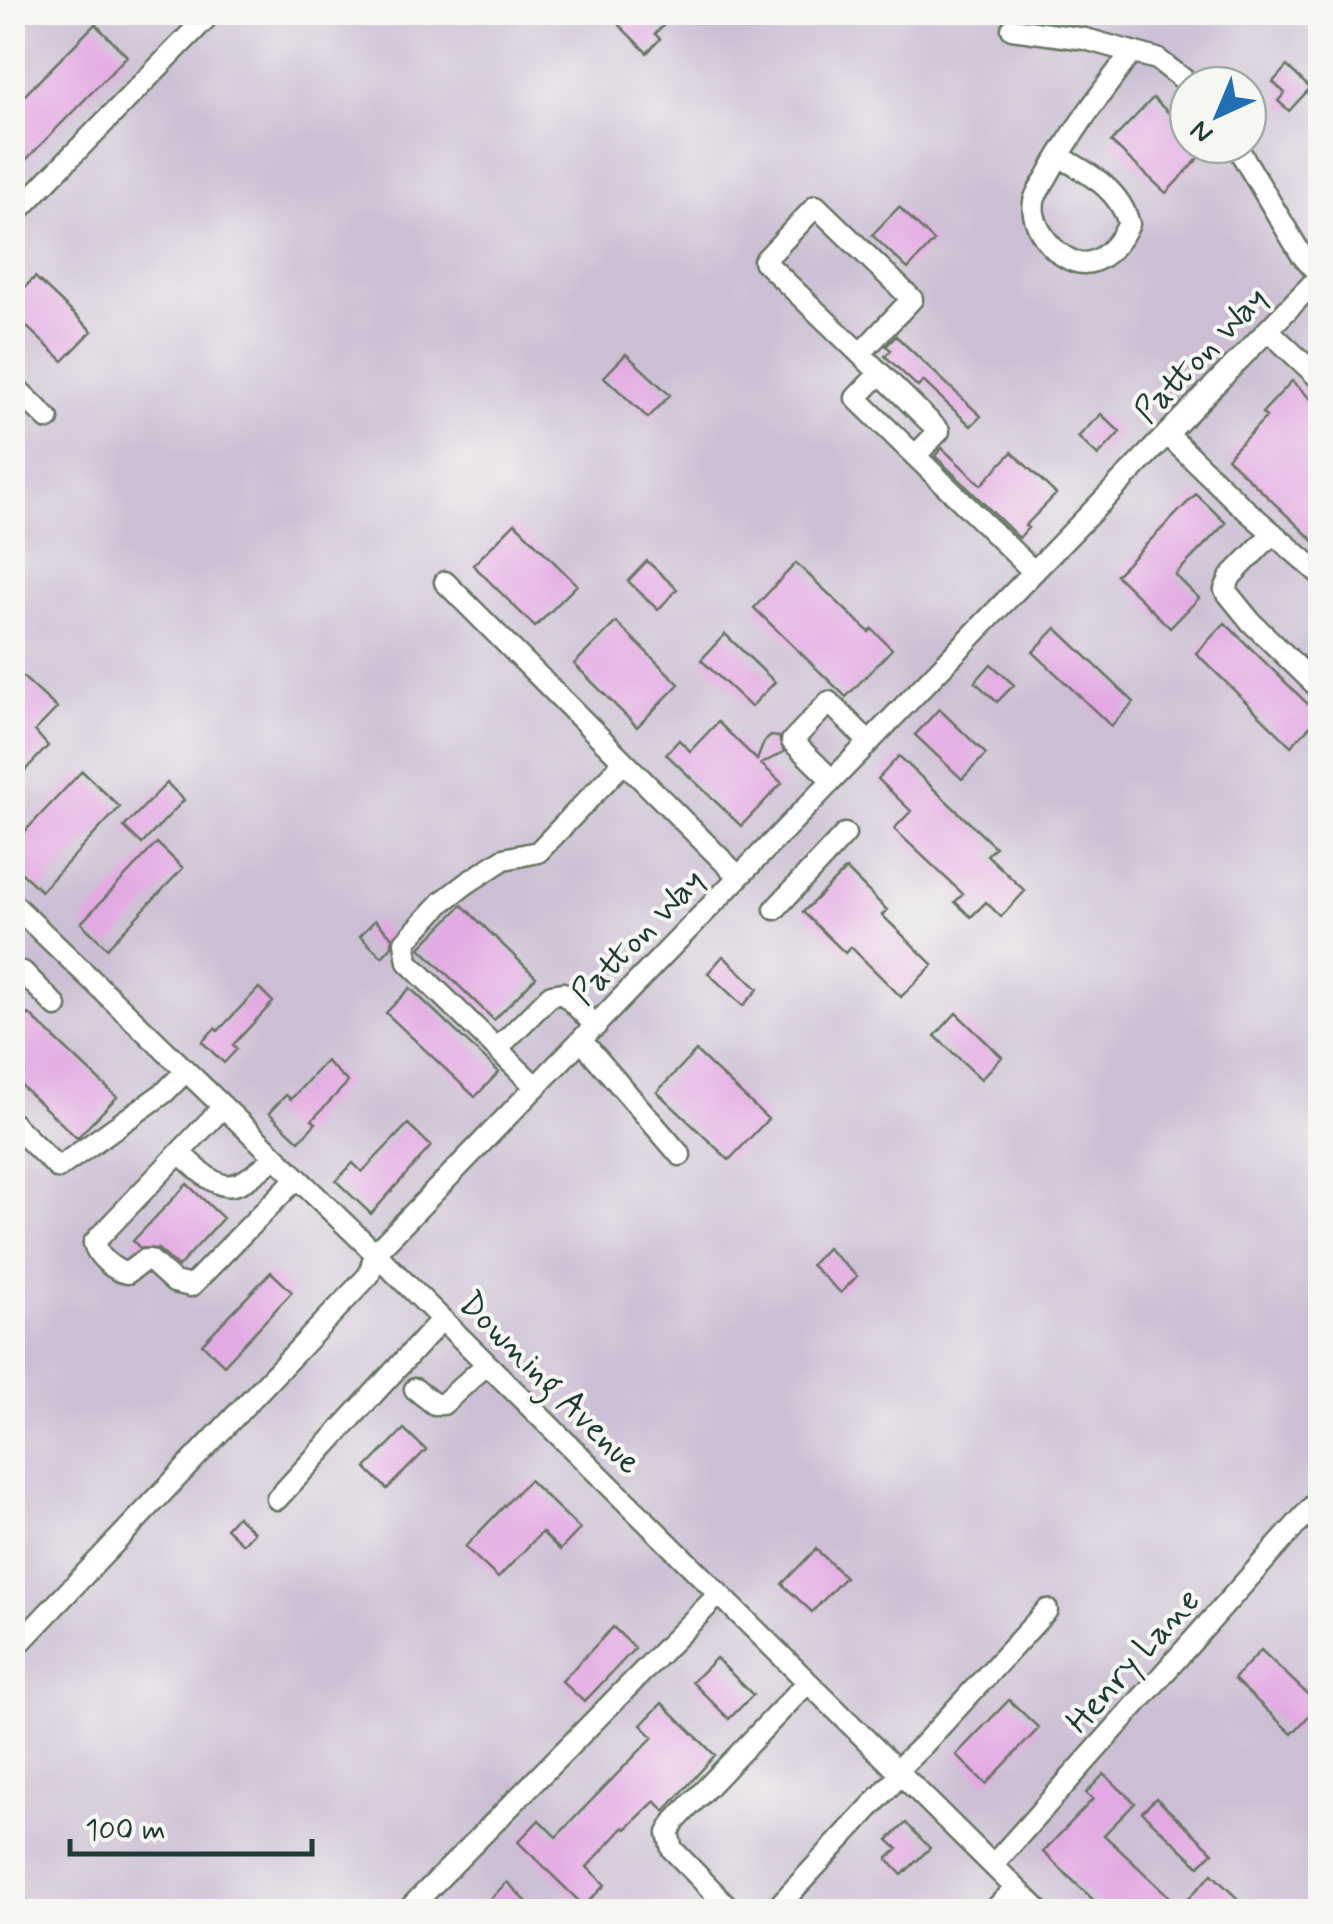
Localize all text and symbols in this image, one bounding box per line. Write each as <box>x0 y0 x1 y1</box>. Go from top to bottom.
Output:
north arrow <box>1168 65 1268 165</box>
text: N <box>1183 111 1222 151</box>
street label: Patton Way <box>1125 277 1278 434</box>
street label: Patton Way <box>562 859 715 1016</box>
street label: Downing Avenue <box>445 1282 651 1488</box>
street label: Henry Lane <box>1056 1579 1211 1744</box>
scale bar <box>70 1794 312 1856</box>
text: 100 m <box>85 1811 166 1850</box>

